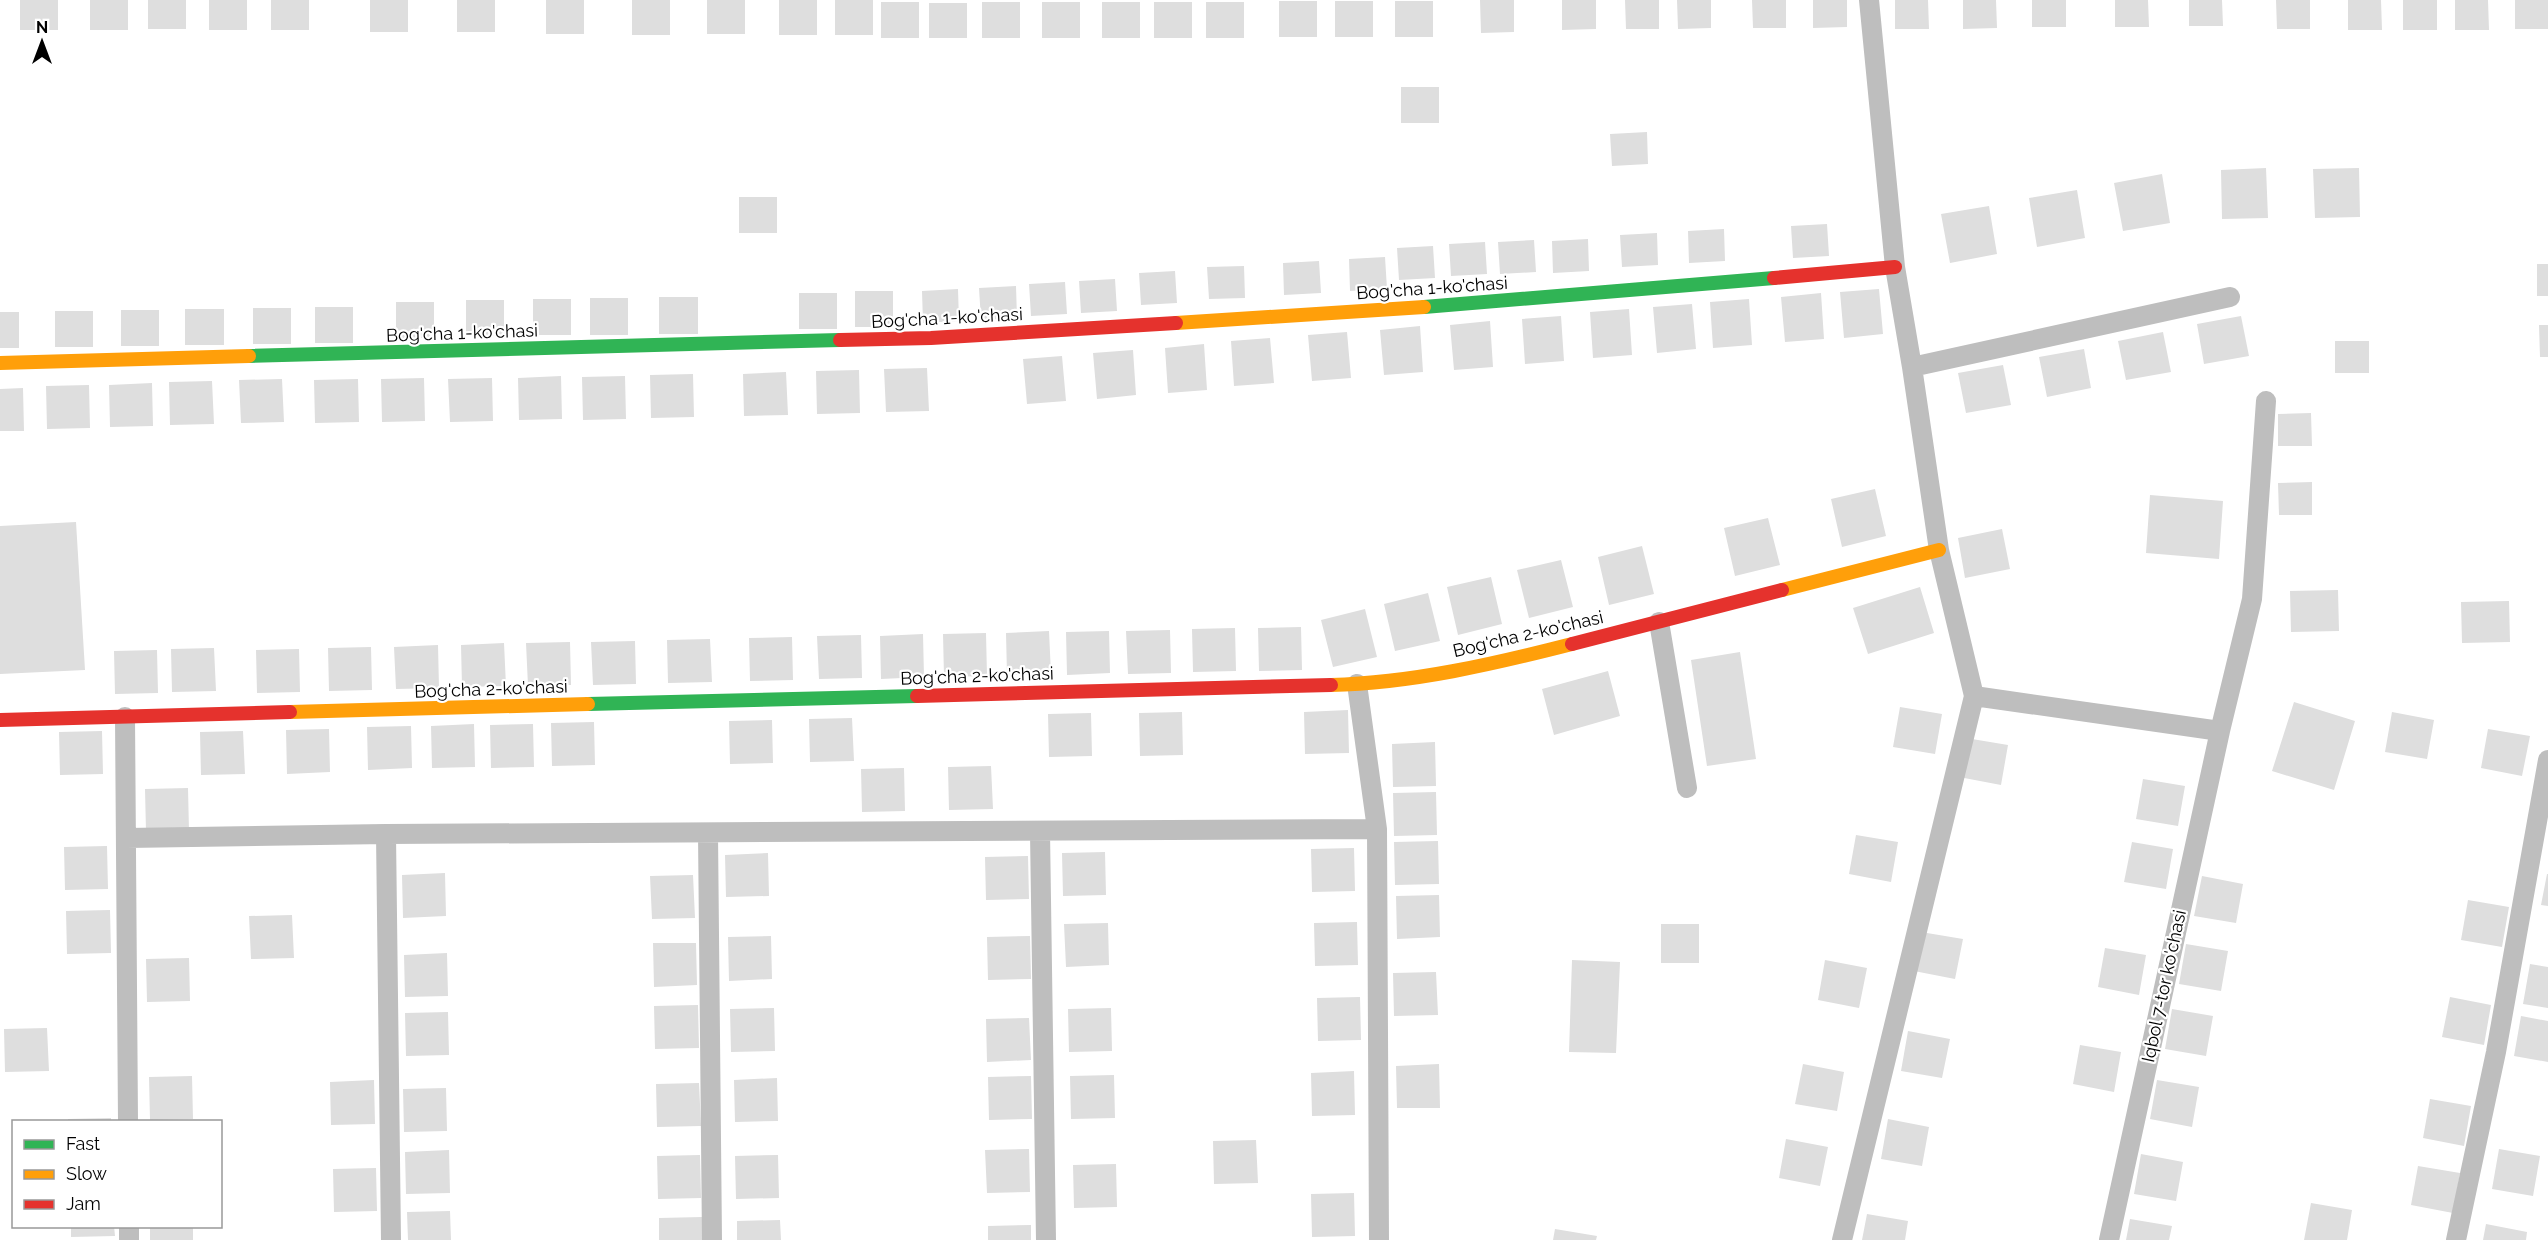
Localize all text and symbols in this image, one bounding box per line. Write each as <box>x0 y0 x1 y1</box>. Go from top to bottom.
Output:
north arrow <box>12 12 72 72</box>
text: N <box>36 18 48 37</box>
street label: Bog'cha 1-ko'chasi <box>1355 272 1508 303</box>
street label: Bog'cha 1-ko'chasi <box>871 303 1023 332</box>
street label: Bog'cha 1-ko'chasi <box>386 319 538 346</box>
street label: Bog'cha 2-ko'chasi <box>1451 606 1605 661</box>
street label: Bog'cha 2-ko'chasi <box>900 662 1054 689</box>
street label: Bog'cha 2-ko'chasi <box>414 675 568 702</box>
street label: Iqbol 7-tor ko'chasi <box>2137 908 2190 1064</box>
legend <box>12 1120 222 1228</box>
text: Fast <box>66 1133 100 1154</box>
text: Slow <box>66 1163 107 1184</box>
text: Jam <box>66 1193 101 1214</box>

